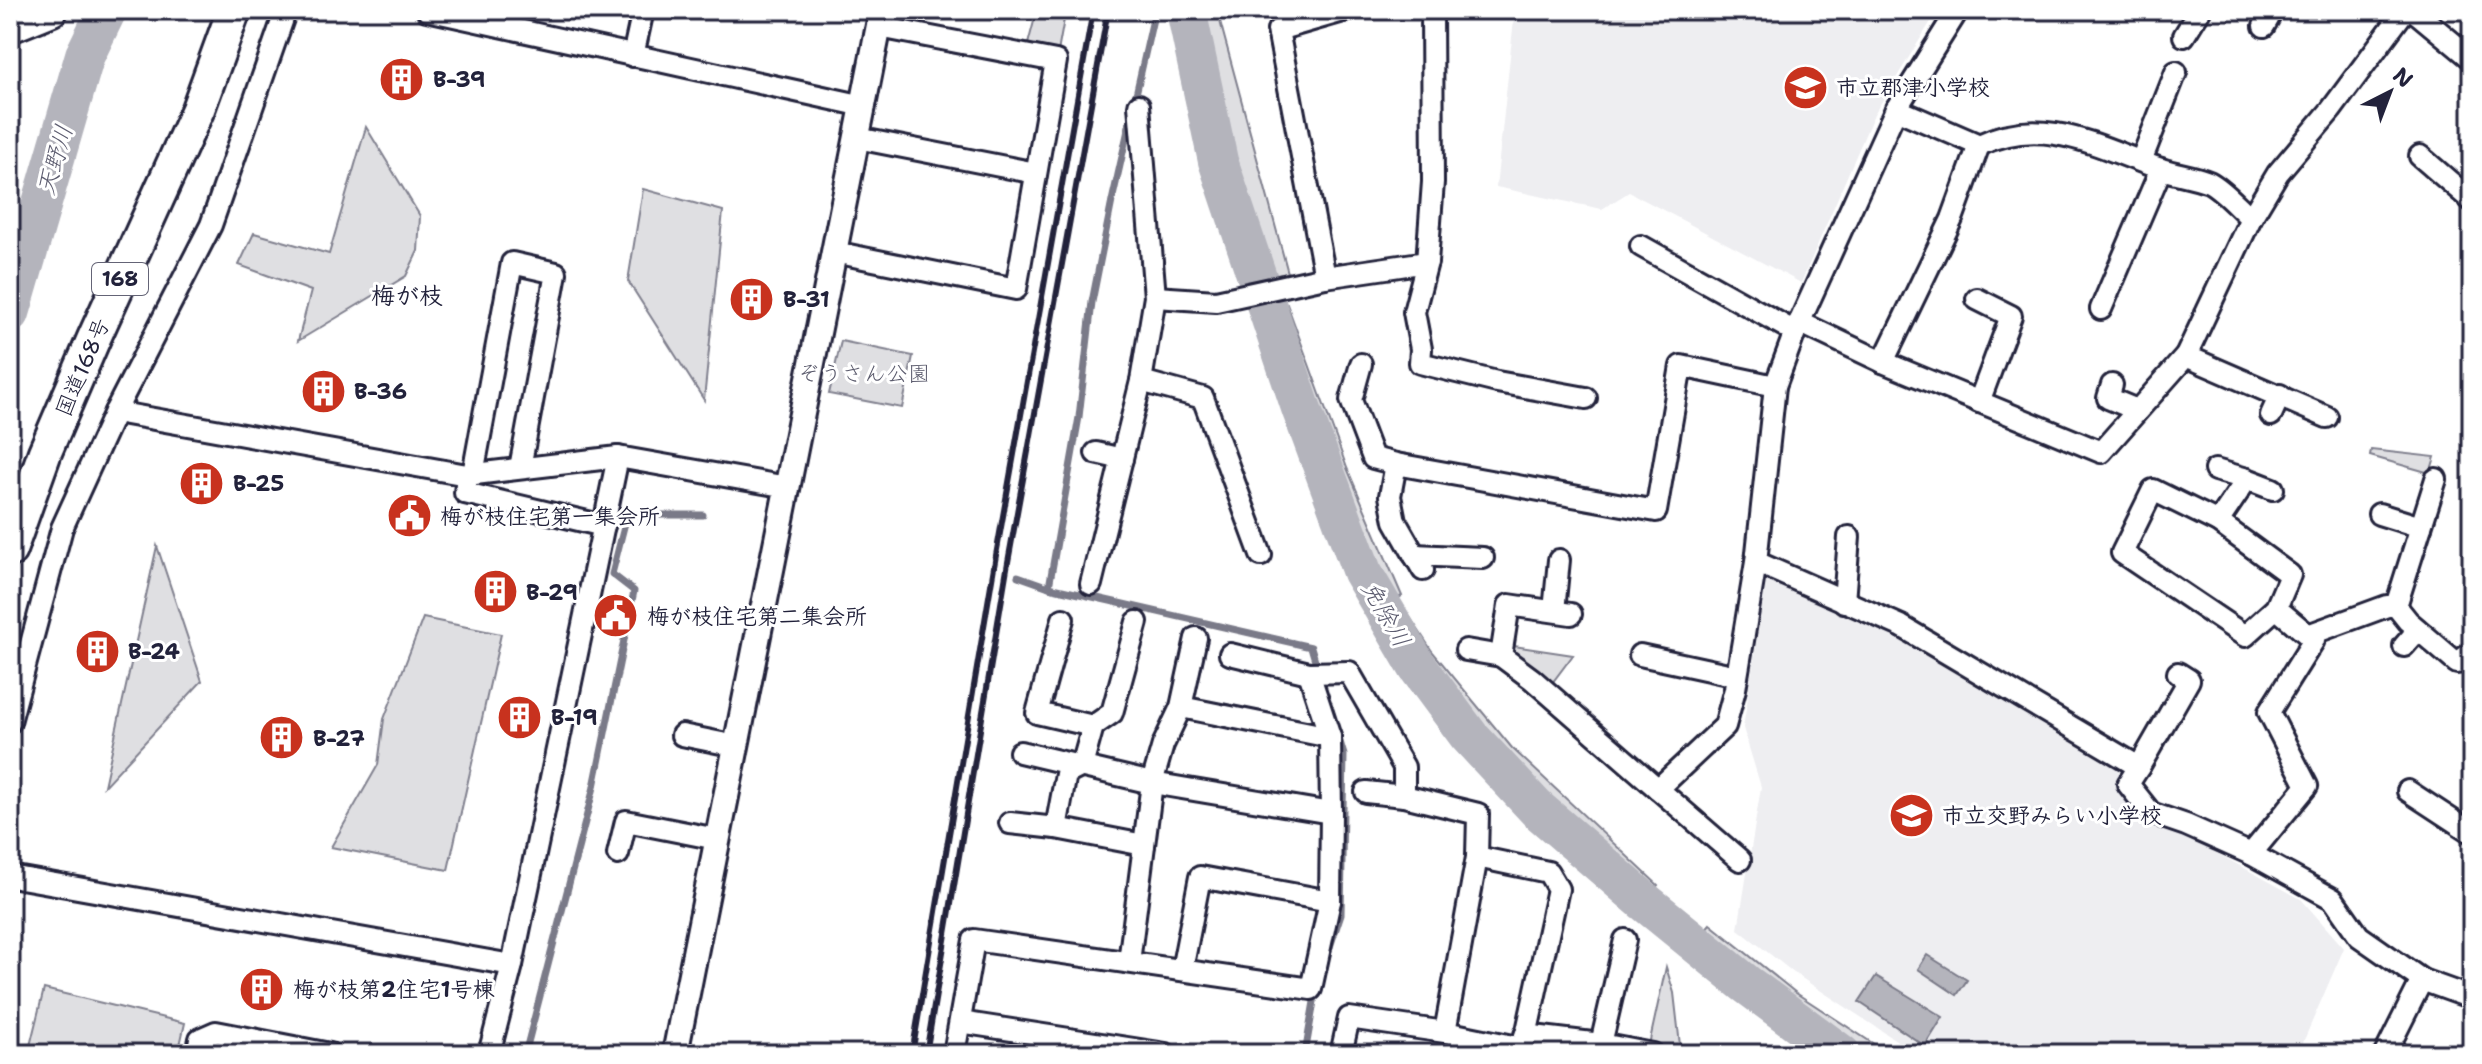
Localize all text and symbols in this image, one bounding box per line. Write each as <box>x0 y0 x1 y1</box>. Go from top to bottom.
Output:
north arrow <box>2350 52 2430 132</box>
building icon: B-39 <box>378 55 426 103</box>
text: N <box>2387 61 2419 94</box>
school or university icon: 市立郡津小学校 <box>1781 63 1829 111</box>
place label: B-39 <box>433 65 485 94</box>
place label: 市立郡津小学校 <box>1836 73 1990 102</box>
water label: 天野川 <box>30 121 80 199</box>
road number: 168 <box>92 263 148 295</box>
building icon: B-31 <box>728 275 776 323</box>
district label: 梅が枝 <box>371 280 443 312</box>
place label: B-31 <box>783 285 830 314</box>
street label: 国道168号 <box>49 313 116 421</box>
park label: ぞうさん公園 <box>798 359 930 388</box>
building icon: B-36 <box>299 367 347 415</box>
place label: B-36 <box>354 377 407 406</box>
building icon: B-25 <box>178 459 226 507</box>
place label: B-25 <box>233 469 284 498</box>
public building icon: 梅が枝住宅第一集会所 <box>385 492 433 540</box>
place label: 梅が枝住宅第一集会所 <box>440 502 660 531</box>
building icon: B-29 <box>471 568 519 616</box>
water label: 免除川 <box>1354 575 1418 653</box>
place label: B-29 <box>526 578 578 607</box>
public building icon: 梅が枝住宅第二集会所 <box>592 592 640 640</box>
place label: 梅が枝住宅第二集会所 <box>647 602 867 631</box>
building icon: B-24 <box>73 627 121 675</box>
place label: B-24 <box>128 637 181 666</box>
building icon: B-19 <box>496 693 544 741</box>
place label: B-19 <box>551 703 598 732</box>
building icon: B-27 <box>258 714 306 762</box>
place label: B-27 <box>313 724 365 753</box>
school or university icon: 市立交野みらい小学校 <box>1887 791 1935 839</box>
place label: 市立交野みらい小学校 <box>1942 801 2162 830</box>
building icon: 梅が枝第2住宅1号棟 <box>238 965 286 1013</box>
place label: 梅が枝第2住宅1号棟 <box>293 975 494 1004</box>

